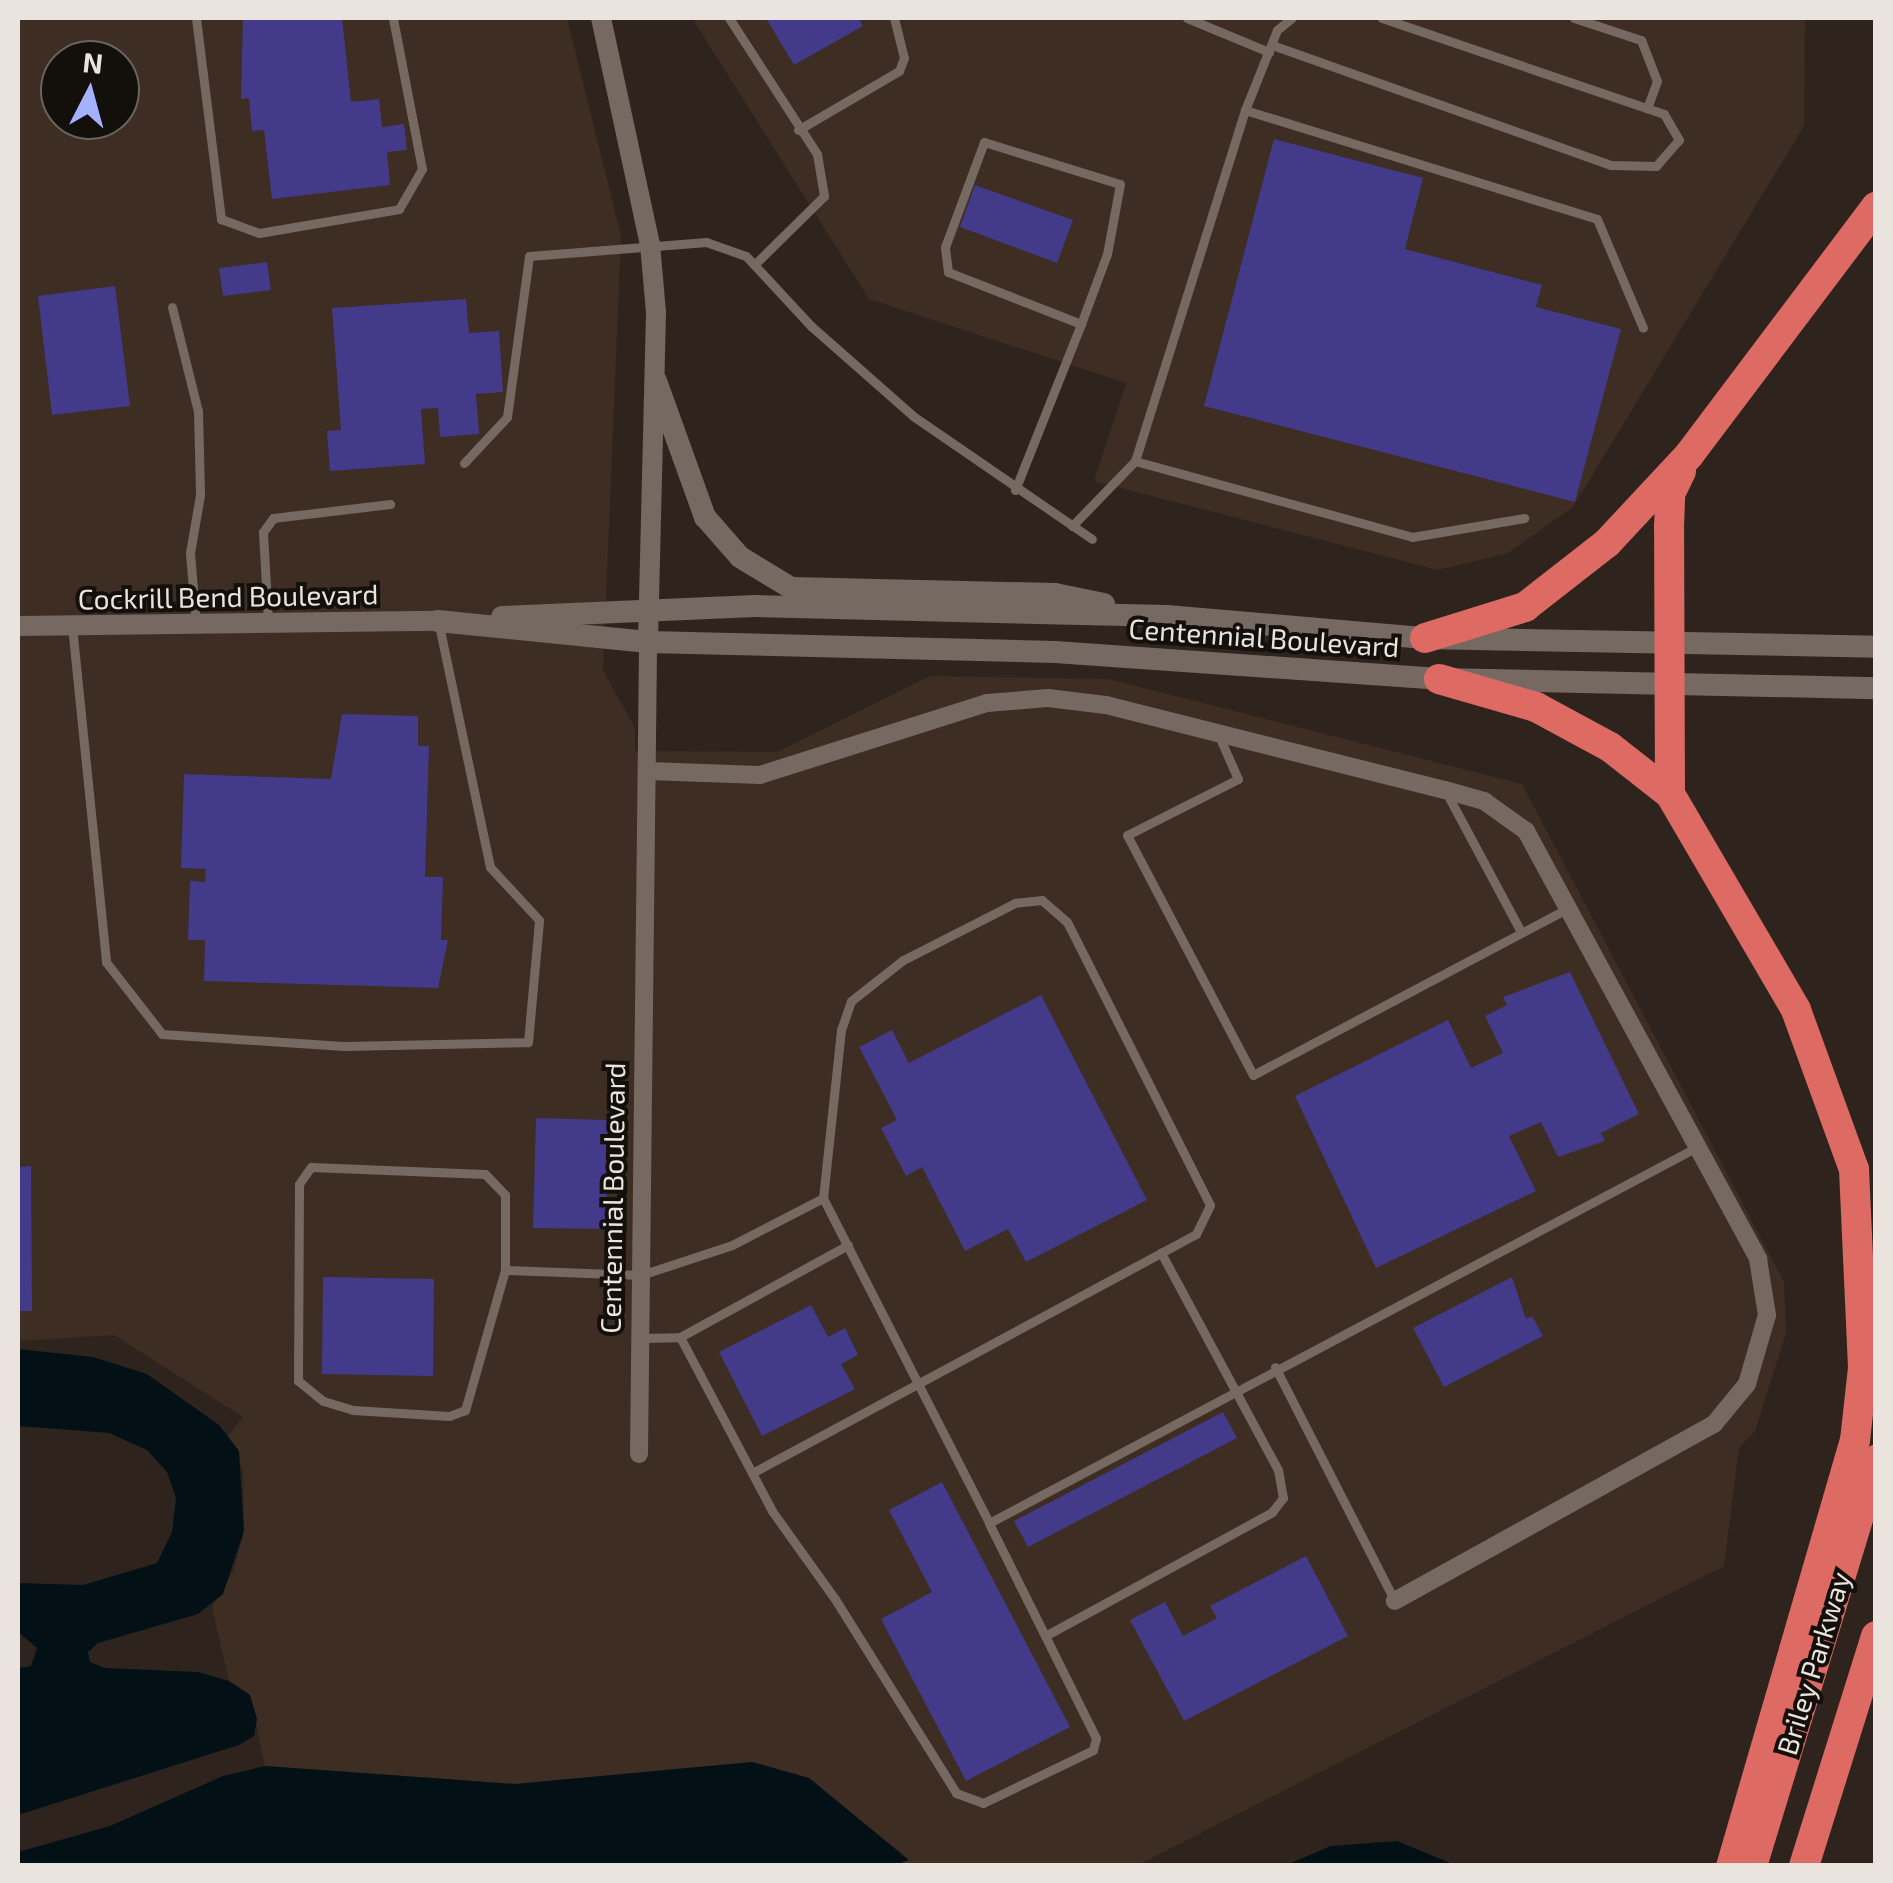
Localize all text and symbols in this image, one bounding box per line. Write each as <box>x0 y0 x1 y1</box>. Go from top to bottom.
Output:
north arrow <box>40 40 140 140</box>
text: N <box>81 44 105 80</box>
street label: Cockrill Bend Boulevard <box>77 577 379 615</box>
street label: Centennial Boulevard <box>1127 611 1401 663</box>
street label: Centennial Boulevard <box>593 1062 631 1334</box>
street label: Briley Parkway <box>1769 1567 1857 1759</box>

